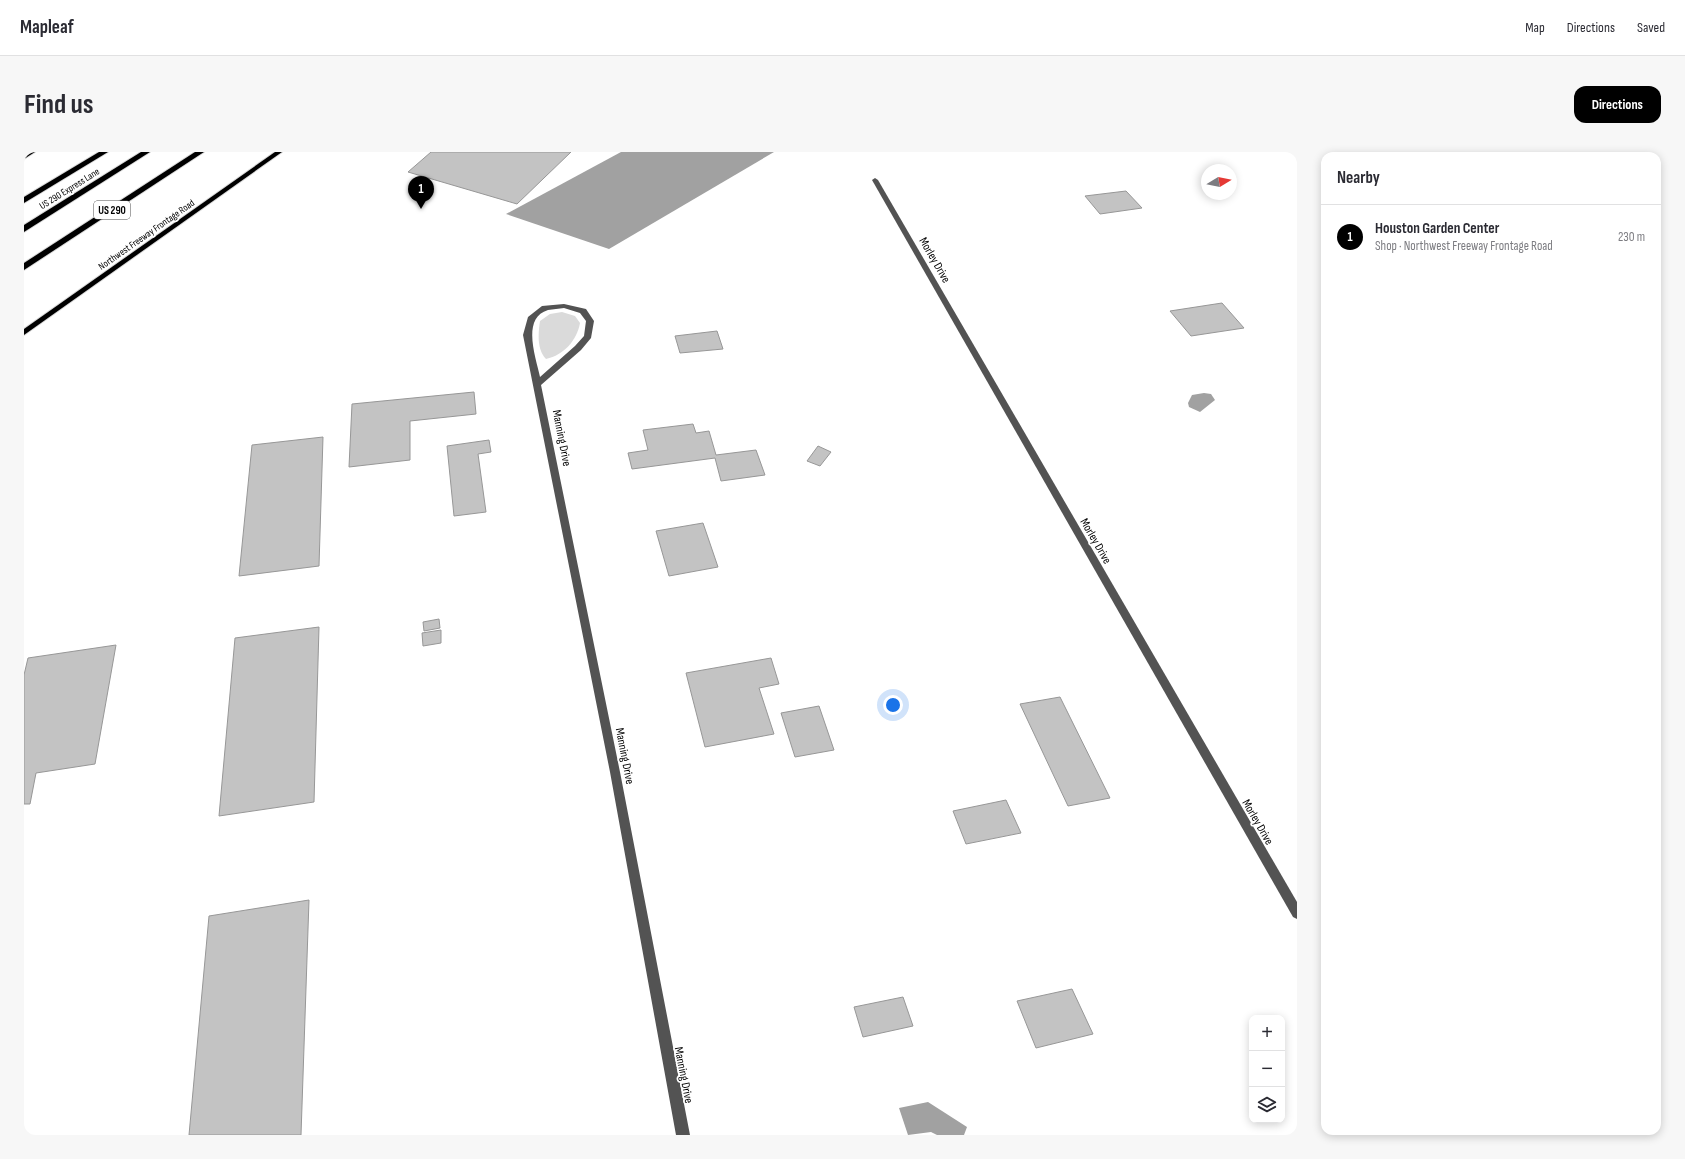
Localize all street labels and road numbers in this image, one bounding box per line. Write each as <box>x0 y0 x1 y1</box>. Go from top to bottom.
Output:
street label: US 290 Express Lane <box>37 166 102 212</box>
street label: Northwest Freeway Frontage Road <box>96 197 197 273</box>
road number: US 290 <box>94 201 130 219</box>
street label: Morley Drive <box>916 235 954 286</box>
street label: Manning Drive <box>549 409 574 468</box>
street label: Morley Drive <box>1077 516 1115 567</box>
street label: Manning Drive <box>612 727 637 786</box>
street label: Morley Drive <box>1239 797 1277 848</box>
street label: Manning Drive <box>671 1046 696 1105</box>

